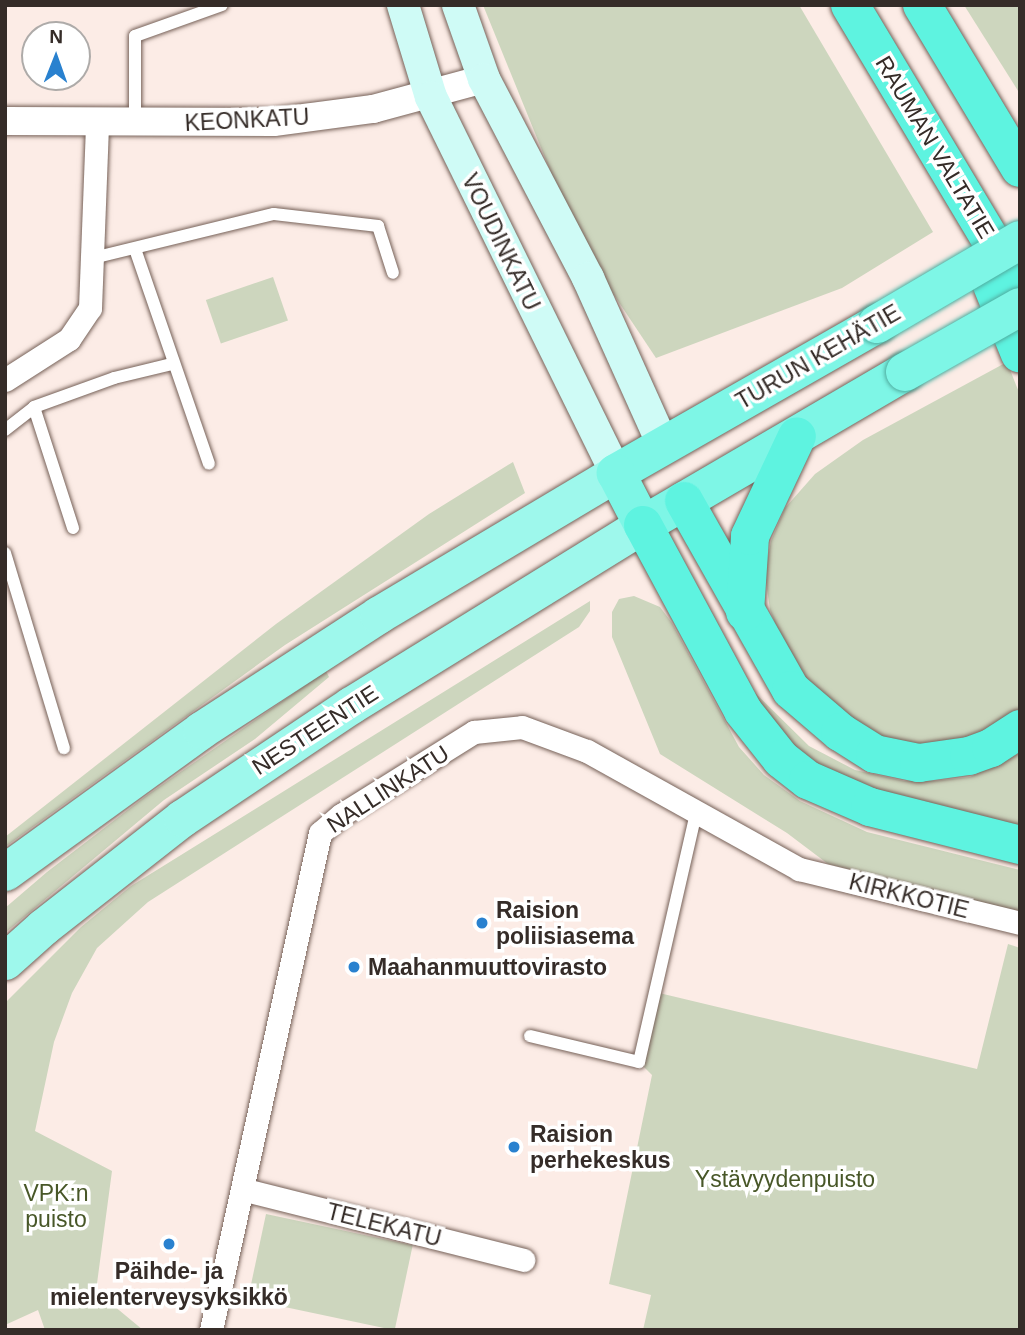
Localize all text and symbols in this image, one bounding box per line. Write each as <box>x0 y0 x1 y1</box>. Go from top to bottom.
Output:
north arrow <box>21 21 91 91</box>
text: N <box>49 26 63 47</box>
street label: RAUMAN VALTATIE <box>870 51 1000 243</box>
street label: KEONKATU <box>184 103 310 137</box>
street label: VOUDINKATU <box>456 169 546 315</box>
street label: TURUN KEHÄTIE <box>731 299 905 415</box>
street label: NESTEENTIE <box>247 679 383 781</box>
street label: NALLINKATU <box>322 739 454 839</box>
street label: KIRKKOTIE <box>846 868 972 924</box>
place label: Raision poliisiasema <box>496 896 634 950</box>
marker: Raision poliisiasema <box>474 915 490 931</box>
place label: Maahanmuuttovirasto <box>368 953 607 981</box>
marker: Maahanmuuttovirasto <box>346 959 362 975</box>
place label: Raision perhekeskus <box>530 1120 671 1174</box>
marker: Raision perhekeskus <box>504 1137 524 1157</box>
park label: Ystävyydenpuisto <box>695 1165 875 1193</box>
park label: VPK:n puisto <box>23 1179 89 1233</box>
street label: TELEKATU <box>324 1197 444 1253</box>
marker: Päihde- ja mielenterveysyksikkö <box>159 1234 179 1254</box>
place label: Päihde- ja mielenterveysyksikkö <box>50 1257 288 1311</box>

